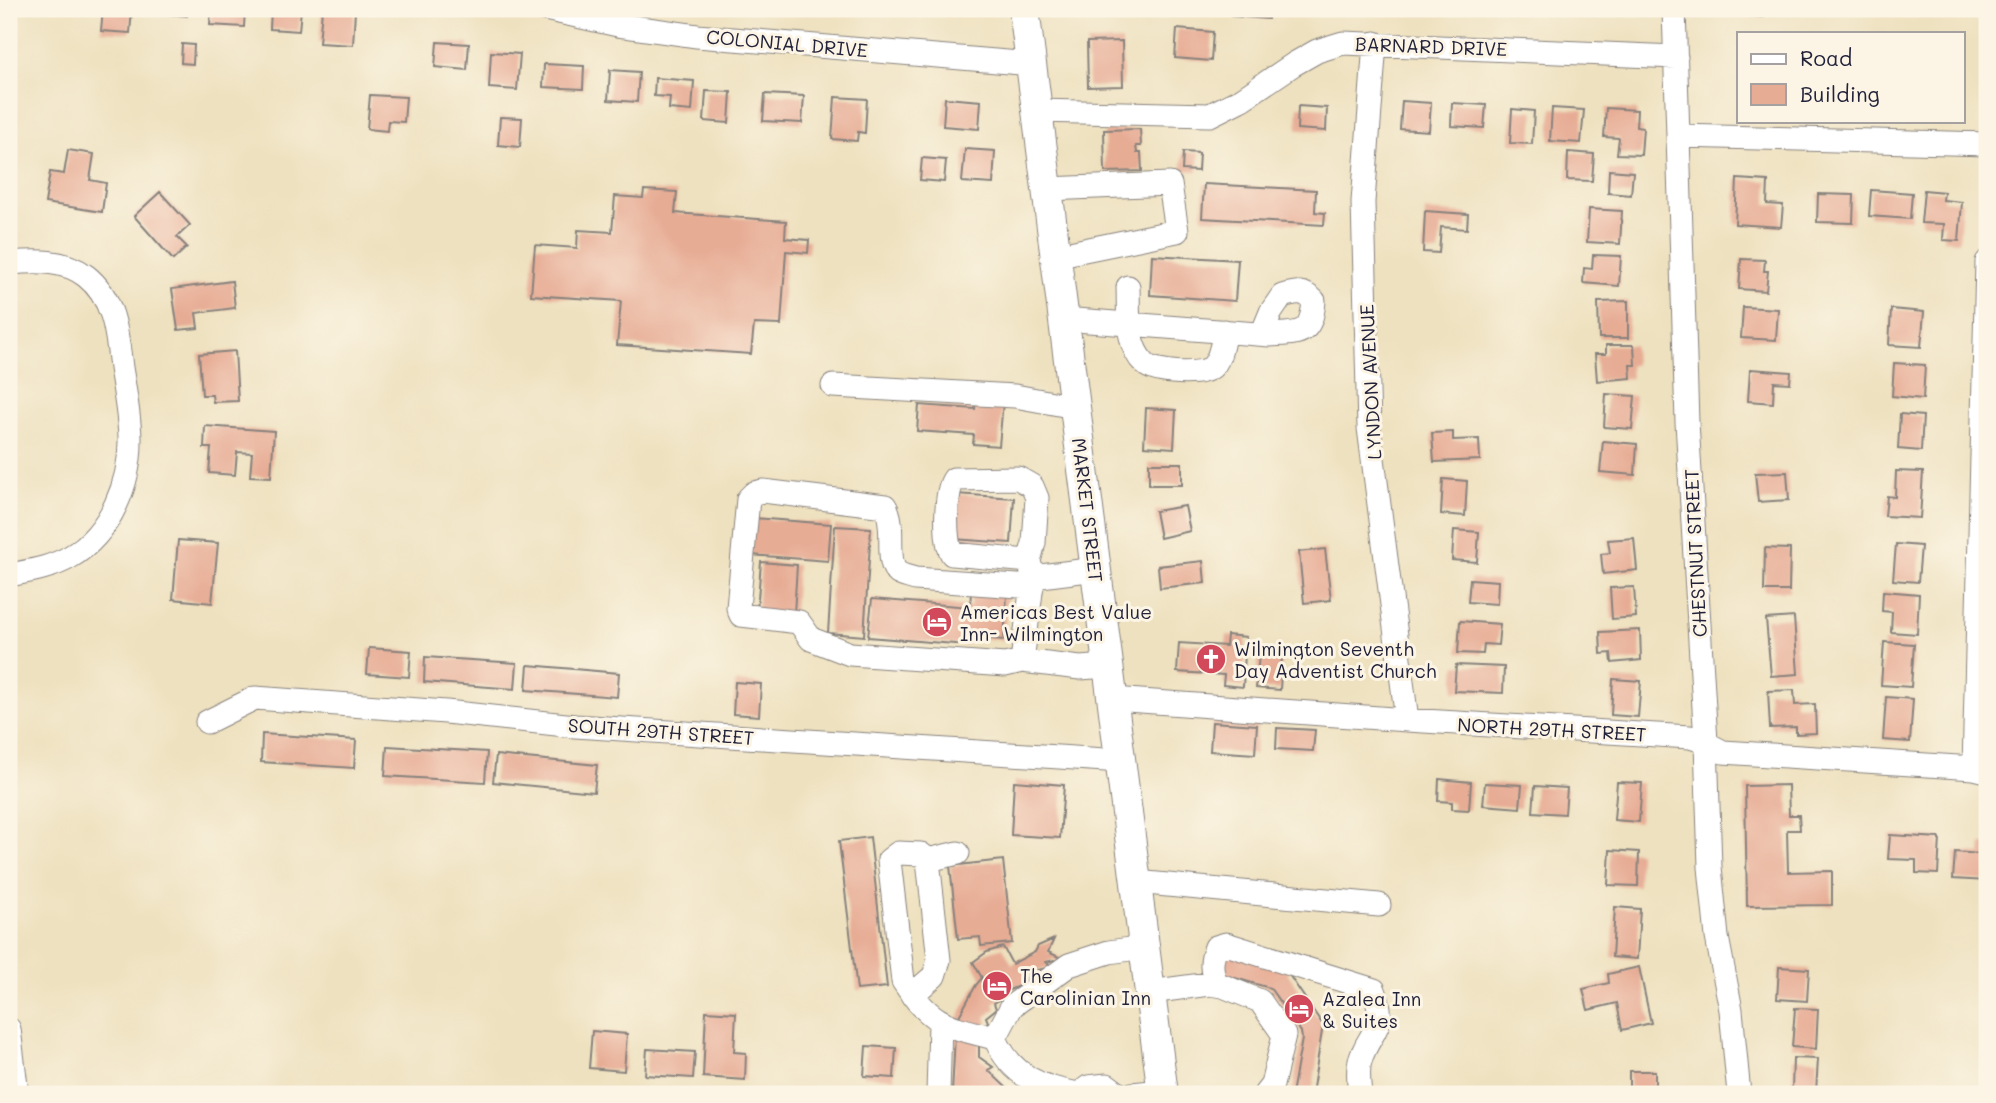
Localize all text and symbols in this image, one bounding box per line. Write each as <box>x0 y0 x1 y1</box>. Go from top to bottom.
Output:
street label: COLONIAL DRIVE <box>705 23 869 63</box>
street label: BARNARD DRIVE <box>1354 31 1508 61</box>
legend <box>1737 32 1965 122</box>
text: Road <box>1800 44 1852 71</box>
text: Building <box>1800 80 1880 107</box>
street label: LYNDON AVENUE <box>1353 304 1387 460</box>
street label: MARKET STREET <box>1067 436 1109 584</box>
street label: CHESTNUT STREET <box>1678 468 1712 638</box>
place label: Americas Best Value Inn- Wilmington <box>960 599 1152 646</box>
hotel icon: Americas Best Value Inn- Wilmington <box>920 605 954 639</box>
place label: Wilmington Seventh Day Adventist Church <box>1234 636 1436 683</box>
church icon: Wilmington Seventh Day Adventist Church <box>1194 642 1228 676</box>
street label: SOUTH 29TH STREET <box>567 712 755 750</box>
street label: NORTH 29TH STREET <box>1457 712 1647 746</box>
place label: The Carolinian Inn <box>1020 963 1151 1010</box>
hotel icon: The Carolinian Inn <box>980 969 1014 1003</box>
place label: Azalea Inn & Suites <box>1322 986 1421 1033</box>
hotel icon: Azalea Inn & Suites <box>1282 992 1316 1026</box>

